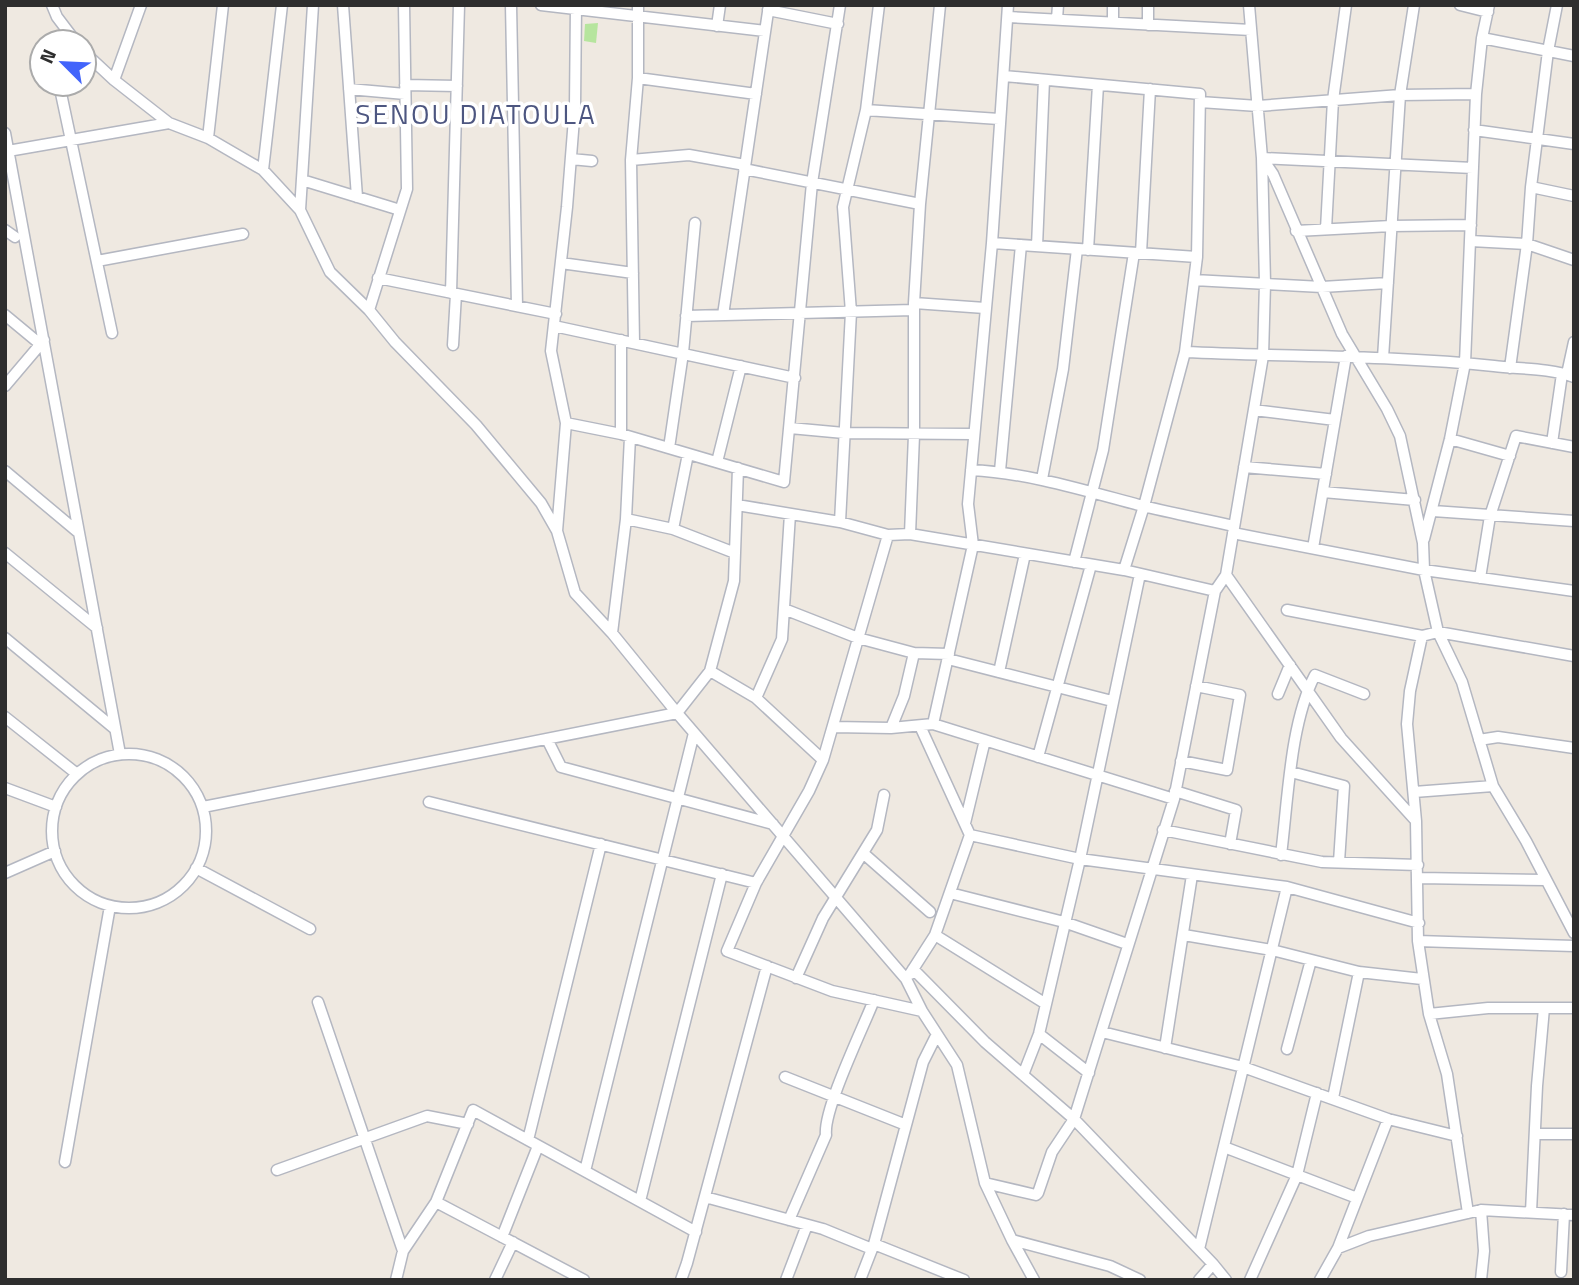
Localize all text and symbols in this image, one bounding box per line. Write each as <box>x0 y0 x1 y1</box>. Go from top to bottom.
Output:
north arrow <box>28 28 98 98</box>
text: N <box>31 44 63 68</box>
district label: SENOU DIATOULA <box>355 92 597 135</box>

